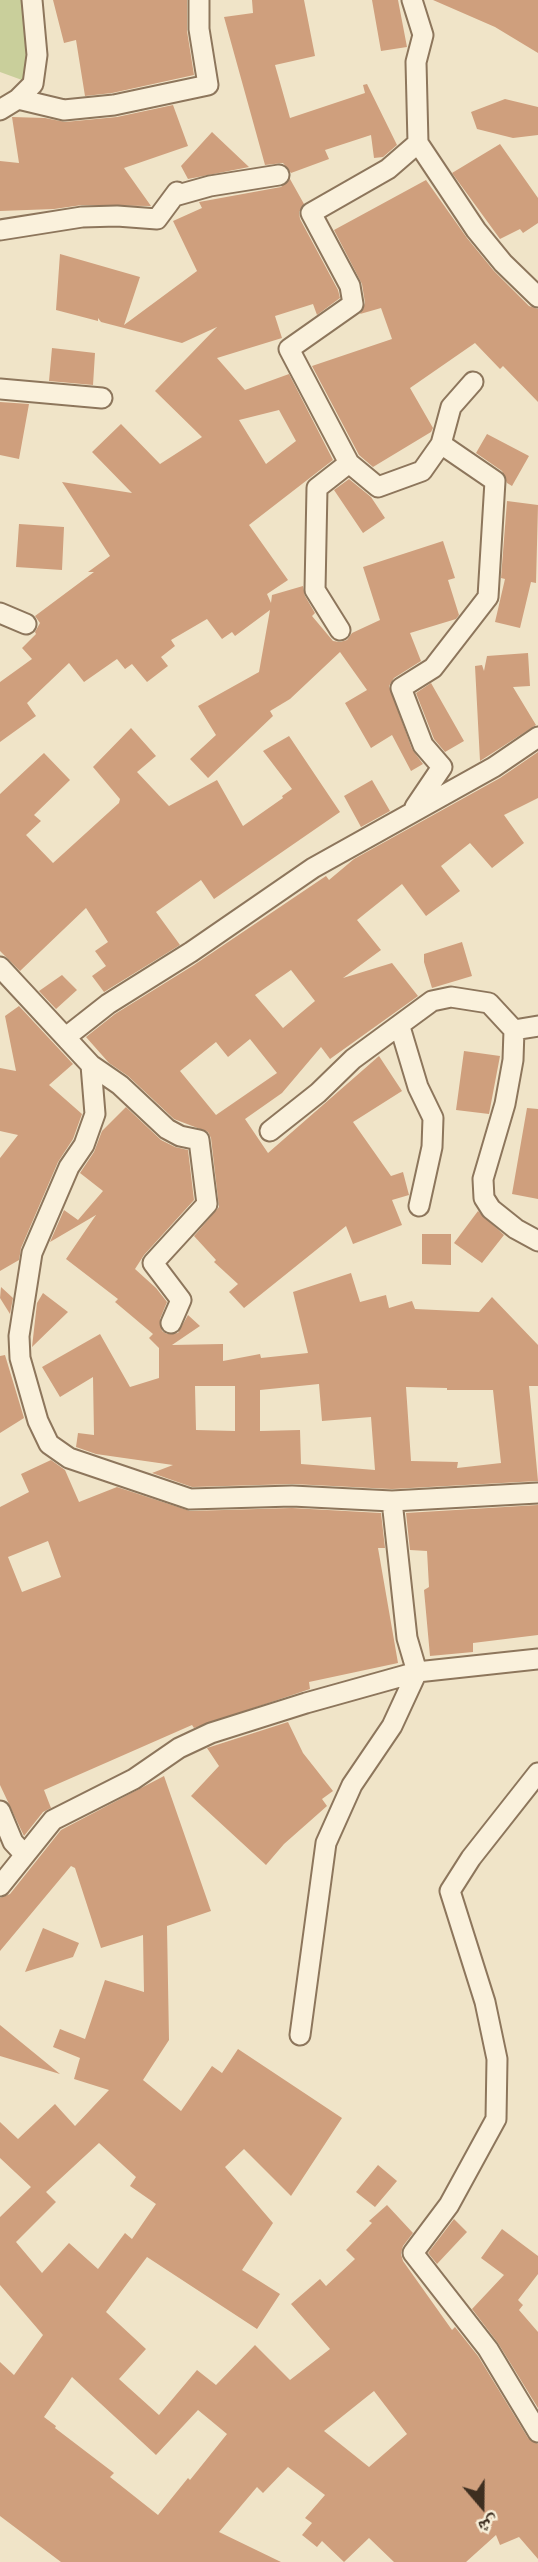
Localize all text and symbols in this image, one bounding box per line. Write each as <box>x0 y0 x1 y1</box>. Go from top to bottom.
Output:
north arrow <box>447 2471 517 2541</box>
text: ش <box>475 2510 503 2541</box>

